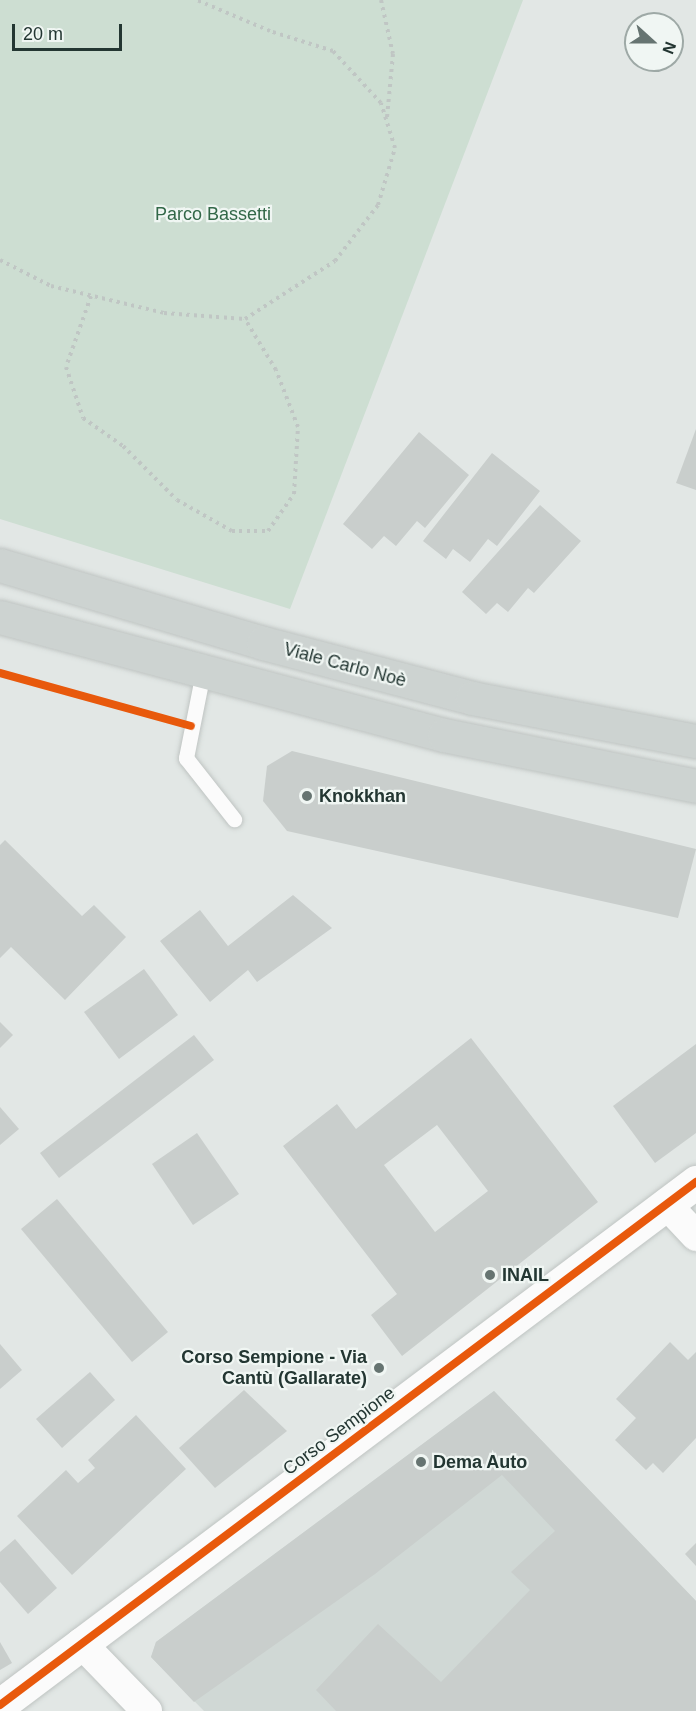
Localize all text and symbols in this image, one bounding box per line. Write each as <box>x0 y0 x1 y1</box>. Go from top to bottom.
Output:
scale bar <box>15 12 124 50</box>
north arrow <box>624 12 684 72</box>
text: 20 m <box>23 24 63 44</box>
text: N <box>659 39 679 56</box>
park label: Parco Bassetti <box>155 203 271 225</box>
street label: Viale Carlo Noè <box>281 638 409 692</box>
place label: Knokkhan <box>319 785 406 807</box>
marker: Knokkhan <box>300 789 314 803</box>
place label: INAIL <box>502 1264 549 1286</box>
marker: INAIL <box>483 1268 497 1282</box>
place label: Corso Sempione - Via Cantù (Gallarate) <box>181 1347 367 1390</box>
marker: Corso Sempione - Via Cantù (Gallarate) <box>372 1361 386 1375</box>
street label: Corso Sempione <box>279 1382 399 1480</box>
place label: Dema Auto <box>433 1451 528 1473</box>
marker: Dema Auto <box>414 1455 428 1469</box>

